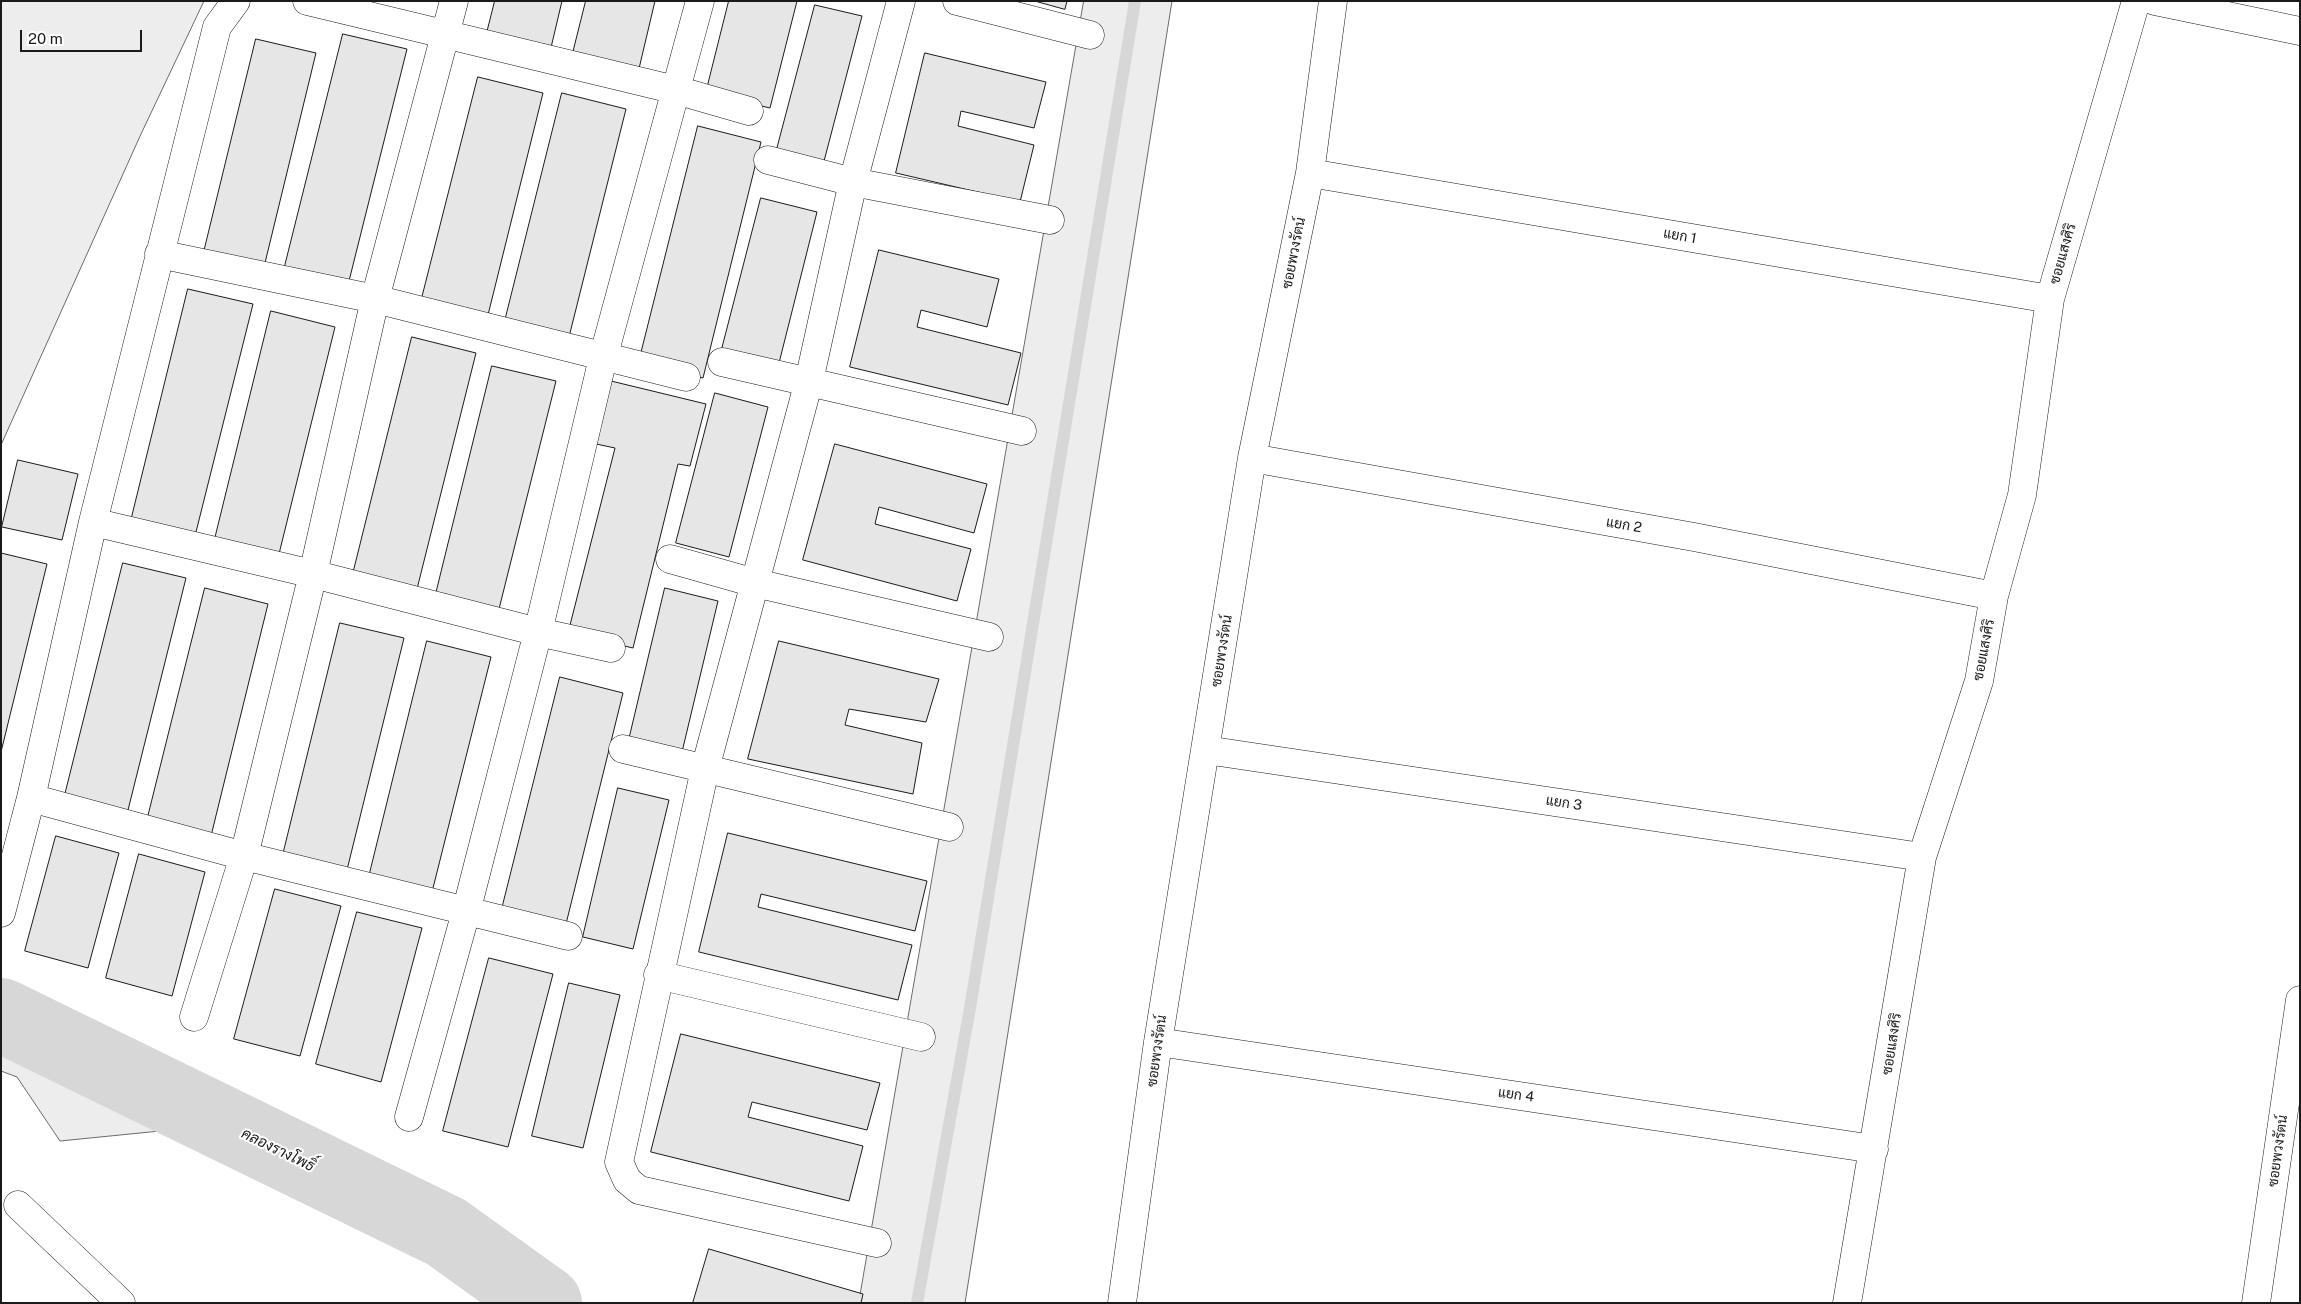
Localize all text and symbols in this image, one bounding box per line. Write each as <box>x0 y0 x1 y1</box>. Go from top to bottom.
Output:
scale bar <box>22 20 145 52</box>
text: 20 m <box>28 30 63 47</box>
street label: ซอยพวงรัตน์ <box>1279 216 1309 290</box>
street label: ซอยแสงศิริ <box>2046 222 2080 286</box>
street label: แยก 1 <box>1662 225 1698 247</box>
street label: แยก 2 <box>1605 514 1643 536</box>
street label: ซอยพวงรัตน์ <box>1208 614 1236 688</box>
street label: ซอยแสงศิริ <box>1970 618 1998 682</box>
street label: แยก 3 <box>1545 792 1583 814</box>
street label: ซอยแสงศิริ <box>1879 1012 1905 1076</box>
street label: ซอยพวงรัตน์ <box>1144 1014 1170 1088</box>
street label: แยก 4 <box>1497 1084 1535 1106</box>
street label: ซอยพวงรัตน์ <box>2265 1114 2291 1188</box>
water label: คลองรางโพธิ์ <box>238 1125 318 1175</box>

